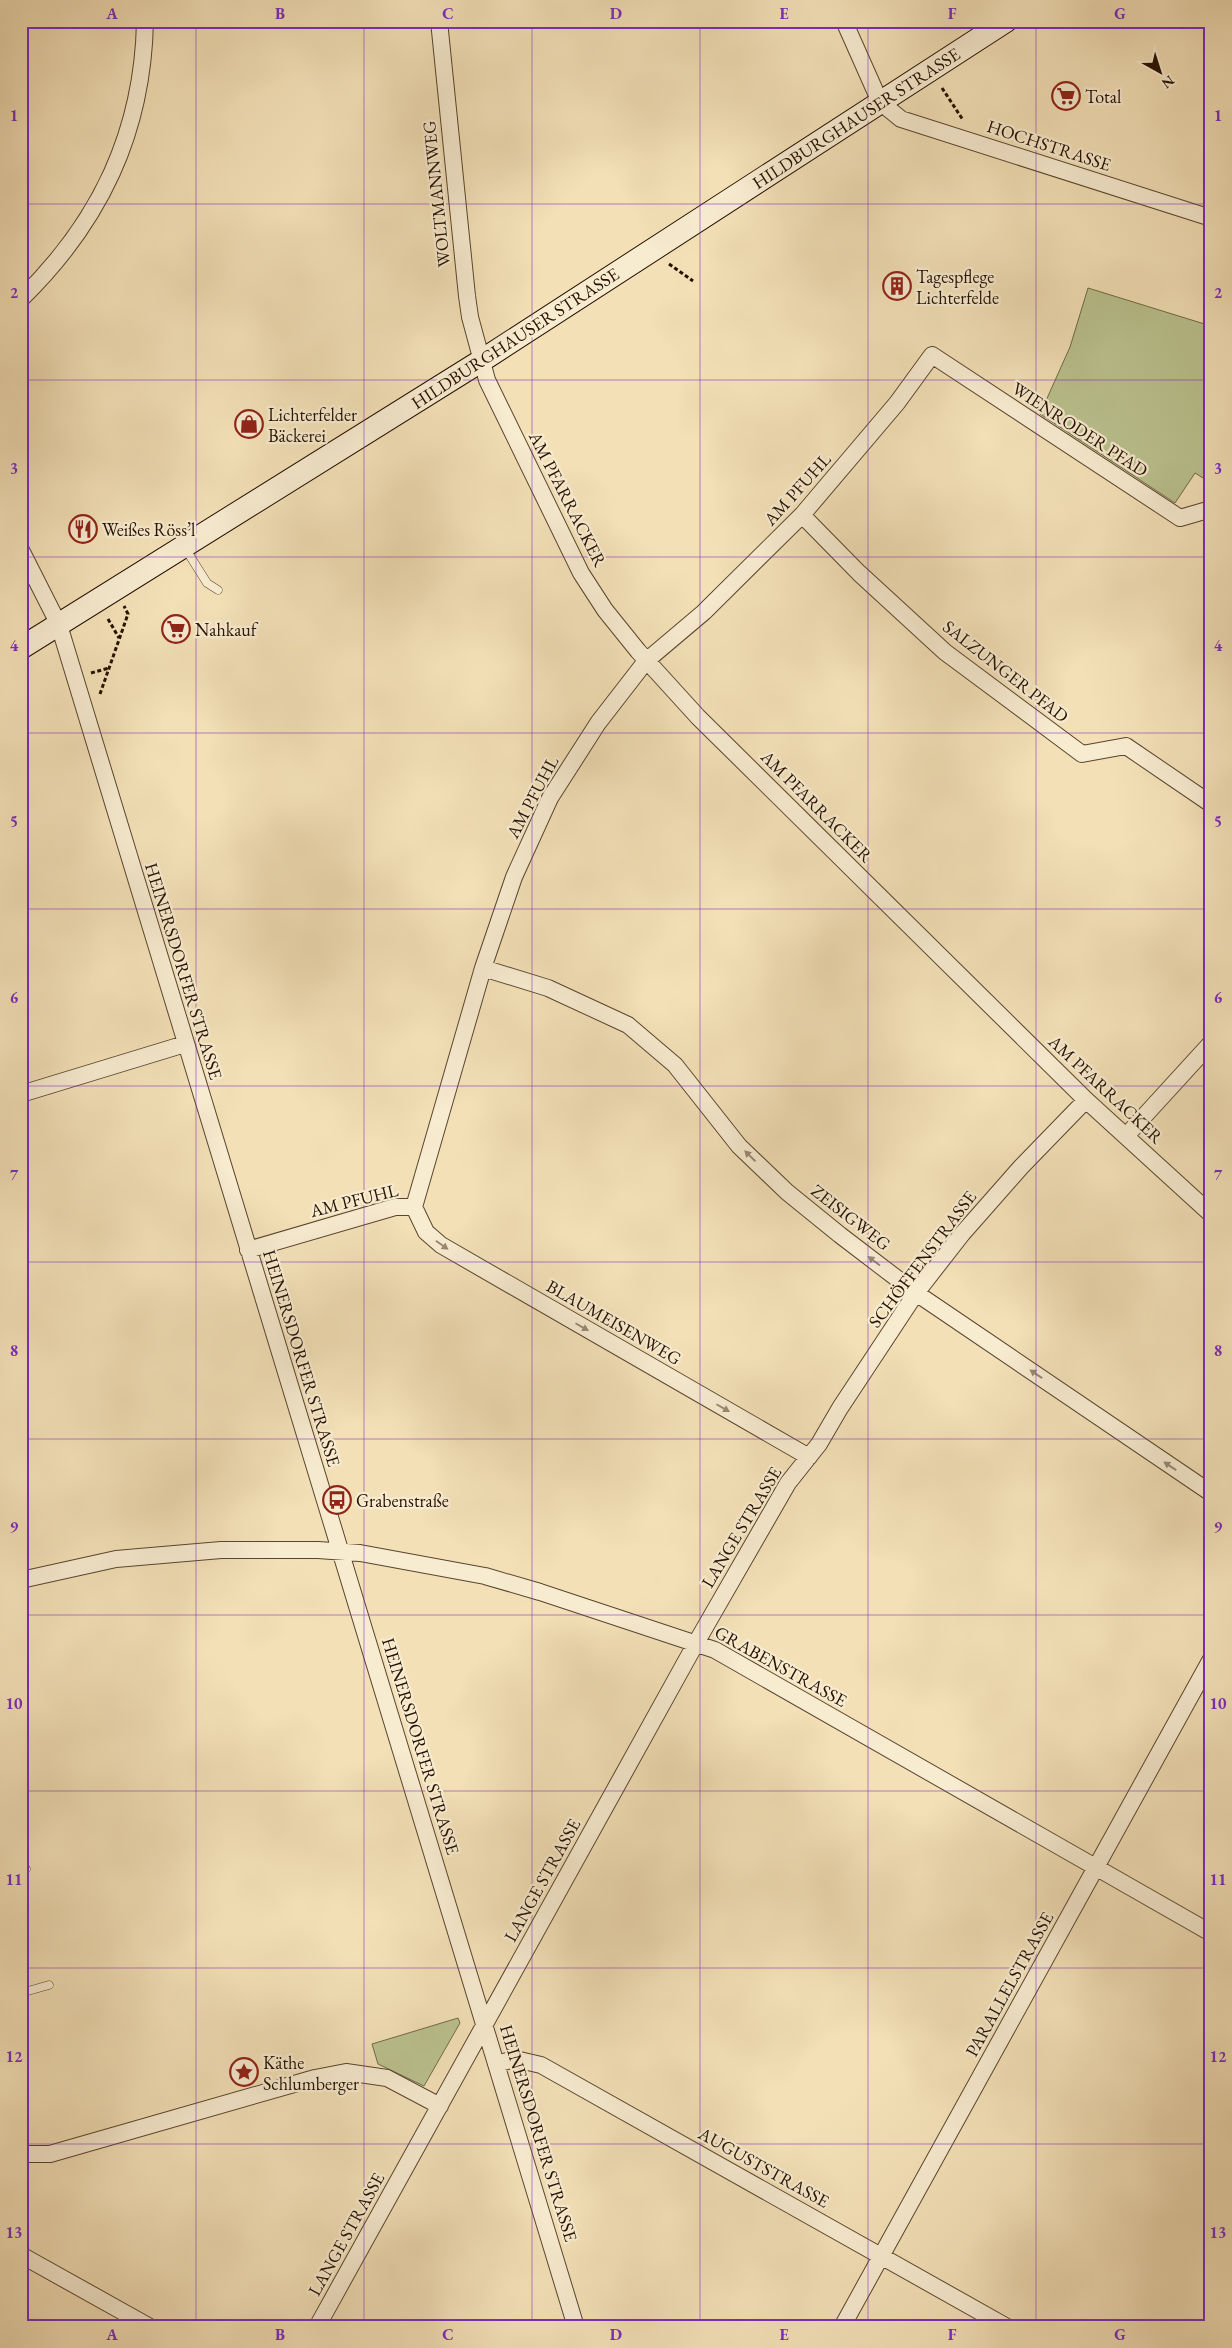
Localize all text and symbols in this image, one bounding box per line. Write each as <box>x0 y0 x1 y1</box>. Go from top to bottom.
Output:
text: A <box>105 3 118 24</box>
text: B <box>275 3 285 24</box>
text: C <box>442 3 454 24</box>
text: D <box>610 3 622 24</box>
text: E <box>779 3 789 24</box>
text: F <box>948 3 957 24</box>
text: G <box>1114 3 1126 24</box>
street label: HILDBURGHAUSER STRASSE <box>748 42 964 194</box>
north arrow <box>1134 48 1184 98</box>
text: N <box>1158 72 1178 93</box>
supermarket icon: Total <box>1051 81 1081 111</box>
place label: Total <box>1085 85 1121 108</box>
text: 1 <box>10 105 18 126</box>
text: 1 <box>1214 105 1222 126</box>
street label: HOCHSTRASSE <box>984 114 1114 176</box>
street label: WOLTMANNWEG <box>417 120 455 268</box>
street label: HILDBURGHAUSER STRASSE <box>407 262 623 414</box>
place label: Tagespflege Lichterfelde <box>916 265 999 309</box>
building icon: Tagespflege Lichterfelde <box>882 271 912 301</box>
text: 2 <box>10 282 19 303</box>
text: 2 <box>1214 282 1223 303</box>
street label: WIENRODER PFAD <box>1008 376 1152 482</box>
place label: Lichterfelder Bäckerei <box>268 403 357 447</box>
shop icon: Lichterfelder Bäckerei <box>234 409 264 439</box>
street label: AM PFARRACKER <box>524 427 612 571</box>
street label: AM PFUHL <box>758 448 836 531</box>
text: 3 <box>10 458 18 479</box>
text: 3 <box>1214 458 1222 479</box>
restaurant icon: Weißes Röss’l <box>68 514 98 544</box>
place label: Weißes Röss’l <box>102 518 195 541</box>
supermarket icon: Nahkauf <box>161 614 191 644</box>
street label: SALZUNGER PFAD <box>939 615 1073 727</box>
place label: Nahkauf <box>195 618 259 641</box>
text: 4 <box>10 635 19 656</box>
text: 4 <box>1214 635 1223 656</box>
street label: AM PFARRACKER <box>756 745 878 867</box>
street label: AM PFUHL <box>500 752 563 843</box>
text: 5 <box>10 811 18 832</box>
text: 5 <box>1214 811 1222 832</box>
street label: HEINERSDORFER STRASSE <box>140 860 228 1082</box>
text: 6 <box>10 987 19 1008</box>
text: 6 <box>1214 987 1223 1008</box>
street label: AM PFARRACKER <box>1043 1029 1168 1148</box>
one-way arrow <box>745 1150 757 1162</box>
text: 7 <box>10 1164 19 1185</box>
text: 7 <box>1214 1164 1223 1185</box>
street label: AM PFUHL <box>307 1178 401 1222</box>
street label: ZEISIGWEG <box>807 1179 895 1255</box>
street label: SCHÖFFENSTRASSE <box>863 1186 981 1332</box>
one-way arrow <box>435 1240 449 1250</box>
street label: HEINERSDORFER STRASSE <box>258 1247 346 1469</box>
one-way arrow <box>867 1256 881 1266</box>
street label: BLAUMEISENWEG <box>542 1274 686 1370</box>
one-way arrow <box>576 1322 589 1331</box>
text: 8 <box>10 1340 18 1361</box>
text: 8 <box>1214 1340 1222 1361</box>
one-way arrow <box>1029 1369 1043 1379</box>
one-way arrow <box>717 1403 730 1412</box>
one-way arrow <box>1164 1461 1177 1470</box>
street label: LANGE STRASSE <box>696 1462 786 1592</box>
bus stop icon: Grabenstraße <box>322 1485 352 1515</box>
place label: Grabenstraße <box>356 1489 449 1512</box>
text: 9 <box>10 1516 19 1537</box>
text: 9 <box>1214 1516 1223 1537</box>
street label: GRABENSTRASSE <box>711 1620 851 1712</box>
street label: HEINERSDORFER STRASSE <box>377 1635 465 1857</box>
text: 10 <box>6 1693 23 1714</box>
text: 10 <box>1210 1693 1227 1714</box>
street label: LANGE STRASSE <box>499 1814 585 1946</box>
text: 11 <box>6 1869 22 1890</box>
text: 11 <box>1210 1869 1226 1890</box>
street label: PARALLELSTRASSE <box>960 1908 1058 2060</box>
street label: HEINERSDORFER STRASSE <box>495 2022 583 2244</box>
text: 12 <box>6 2046 23 2067</box>
text: 12 <box>1210 2046 1227 2067</box>
place label: Käthe Schlumberger <box>263 2051 359 2095</box>
place icon: Käthe Schlumberger <box>229 2057 259 2087</box>
street label: AUGUSTSTRASSE <box>694 2121 833 2212</box>
street label: LANGE STRASSE <box>303 2168 389 2300</box>
text: 13 <box>6 2222 22 2243</box>
text: 13 <box>1210 2222 1226 2243</box>
text: A <box>105 2324 118 2345</box>
text: B <box>275 2324 285 2345</box>
text: C <box>442 2324 454 2345</box>
text: D <box>610 2324 622 2345</box>
text: E <box>779 2324 789 2345</box>
text: F <box>948 2324 957 2345</box>
text: G <box>1114 2324 1126 2345</box>

